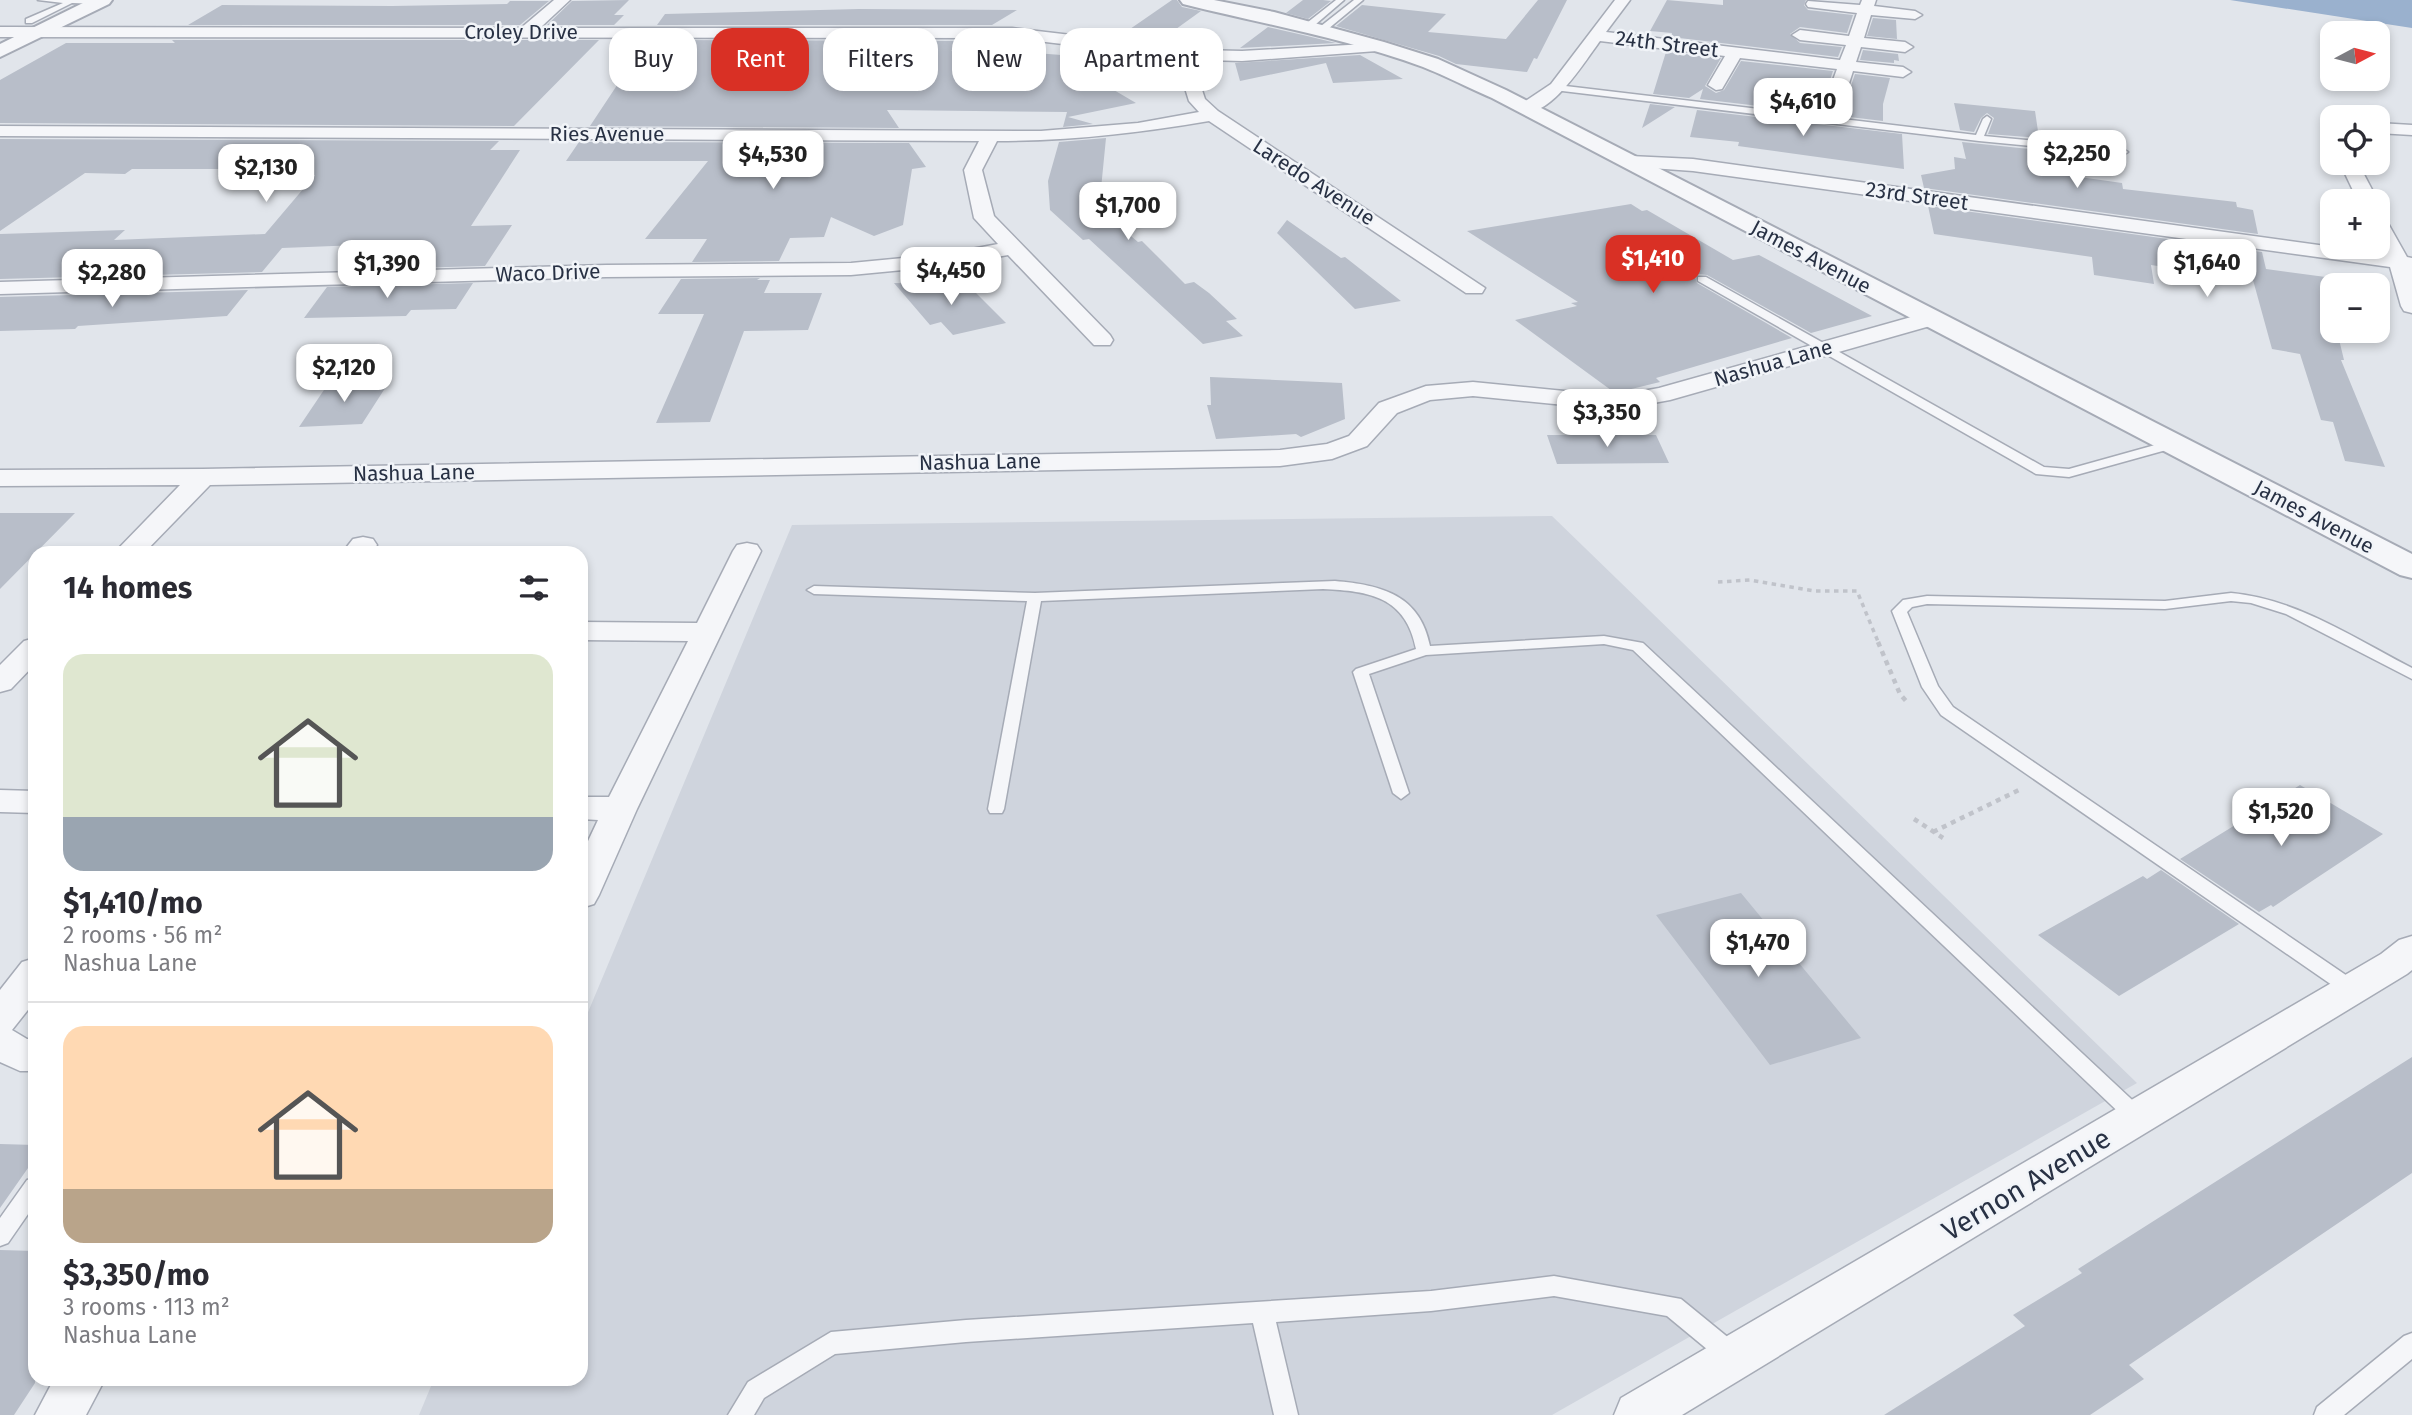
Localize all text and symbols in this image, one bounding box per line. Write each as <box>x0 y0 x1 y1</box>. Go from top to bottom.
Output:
street label: Croley Drive <box>464 19 578 45</box>
north arrow <box>2320 21 2390 91</box>
map controls <box>2320 21 2390 343</box>
street label: 24th Street <box>1614 25 1720 63</box>
chip: Buy <box>609 28 697 91</box>
chip: Rent <box>711 28 809 91</box>
chip: Filters <box>823 28 938 91</box>
chip: New <box>952 28 1046 91</box>
chip: Apartment <box>1060 28 1223 91</box>
pin: $4,610 <box>1746 78 1860 138</box>
text: $4,610 <box>1770 87 1836 115</box>
button: locate <box>2320 105 2390 175</box>
street label: Ries Avenue <box>549 121 665 147</box>
pin: $2,250 <box>2020 130 2134 190</box>
pin: $4,530 <box>716 132 830 191</box>
street label: Laredo Avenue <box>1248 133 1380 231</box>
text: $2,250 <box>2043 139 2111 167</box>
text: $4,530 <box>739 140 807 168</box>
pin: $2,130 <box>209 144 323 204</box>
text: $2,130 <box>234 153 298 181</box>
street label: 23rd Street <box>1864 176 1970 216</box>
pin: $1,700 <box>1071 182 1185 242</box>
button: + <box>2320 189 2390 259</box>
text: $1,700 <box>1095 191 1161 219</box>
street label: James Avenue <box>1746 214 1876 300</box>
pin: $1,410 <box>1596 236 1710 295</box>
pin: $1,390 <box>330 240 444 300</box>
pin: $1,640 <box>2150 240 2264 299</box>
text: $1,410 <box>1622 244 1684 272</box>
pin: $4,450 <box>894 247 1008 307</box>
text: $1,640 <box>2173 248 2241 276</box>
text: $1,390 <box>354 249 420 277</box>
pin: $2,280 <box>55 250 169 309</box>
text: $4,450 <box>916 256 986 284</box>
text: $2,280 <box>78 258 146 286</box>
street label: Waco Drive <box>495 258 601 288</box>
button: − <box>2320 273 2390 343</box>
street label: Nashua Lane <box>1711 334 1835 392</box>
pin: $2,120 <box>287 344 401 404</box>
text: $2,120 <box>312 353 376 381</box>
pin: $3,350 <box>1550 390 1664 449</box>
text: $3,350 <box>1573 398 1641 426</box>
street label: Nashua Lane <box>919 448 1041 476</box>
street label: Nashua Lane <box>353 459 475 487</box>
street label: James Avenue <box>2249 474 2379 560</box>
icon: filters <box>515 569 553 607</box>
text: 14 homes <box>63 570 192 606</box>
icon: home <box>245 700 371 826</box>
pin: $1,520 <box>2224 788 2338 848</box>
text: $1,520 <box>2248 797 2314 825</box>
text: $1,410/mo <box>63 885 203 921</box>
pin: $1,470 <box>1701 920 1815 979</box>
text: 2 rooms · 56 m² <box>63 921 222 949</box>
text: $1,470 <box>1726 928 1790 956</box>
text: Nashua Lane <box>63 949 197 977</box>
icon: home <box>245 1072 371 1198</box>
street label: Vernon Avenue <box>1936 1121 2116 1248</box>
text: $3,350/mo <box>63 1257 210 1293</box>
text: 3 rooms · 113 m² <box>63 1293 230 1321</box>
text: Nashua Lane <box>63 1321 197 1349</box>

